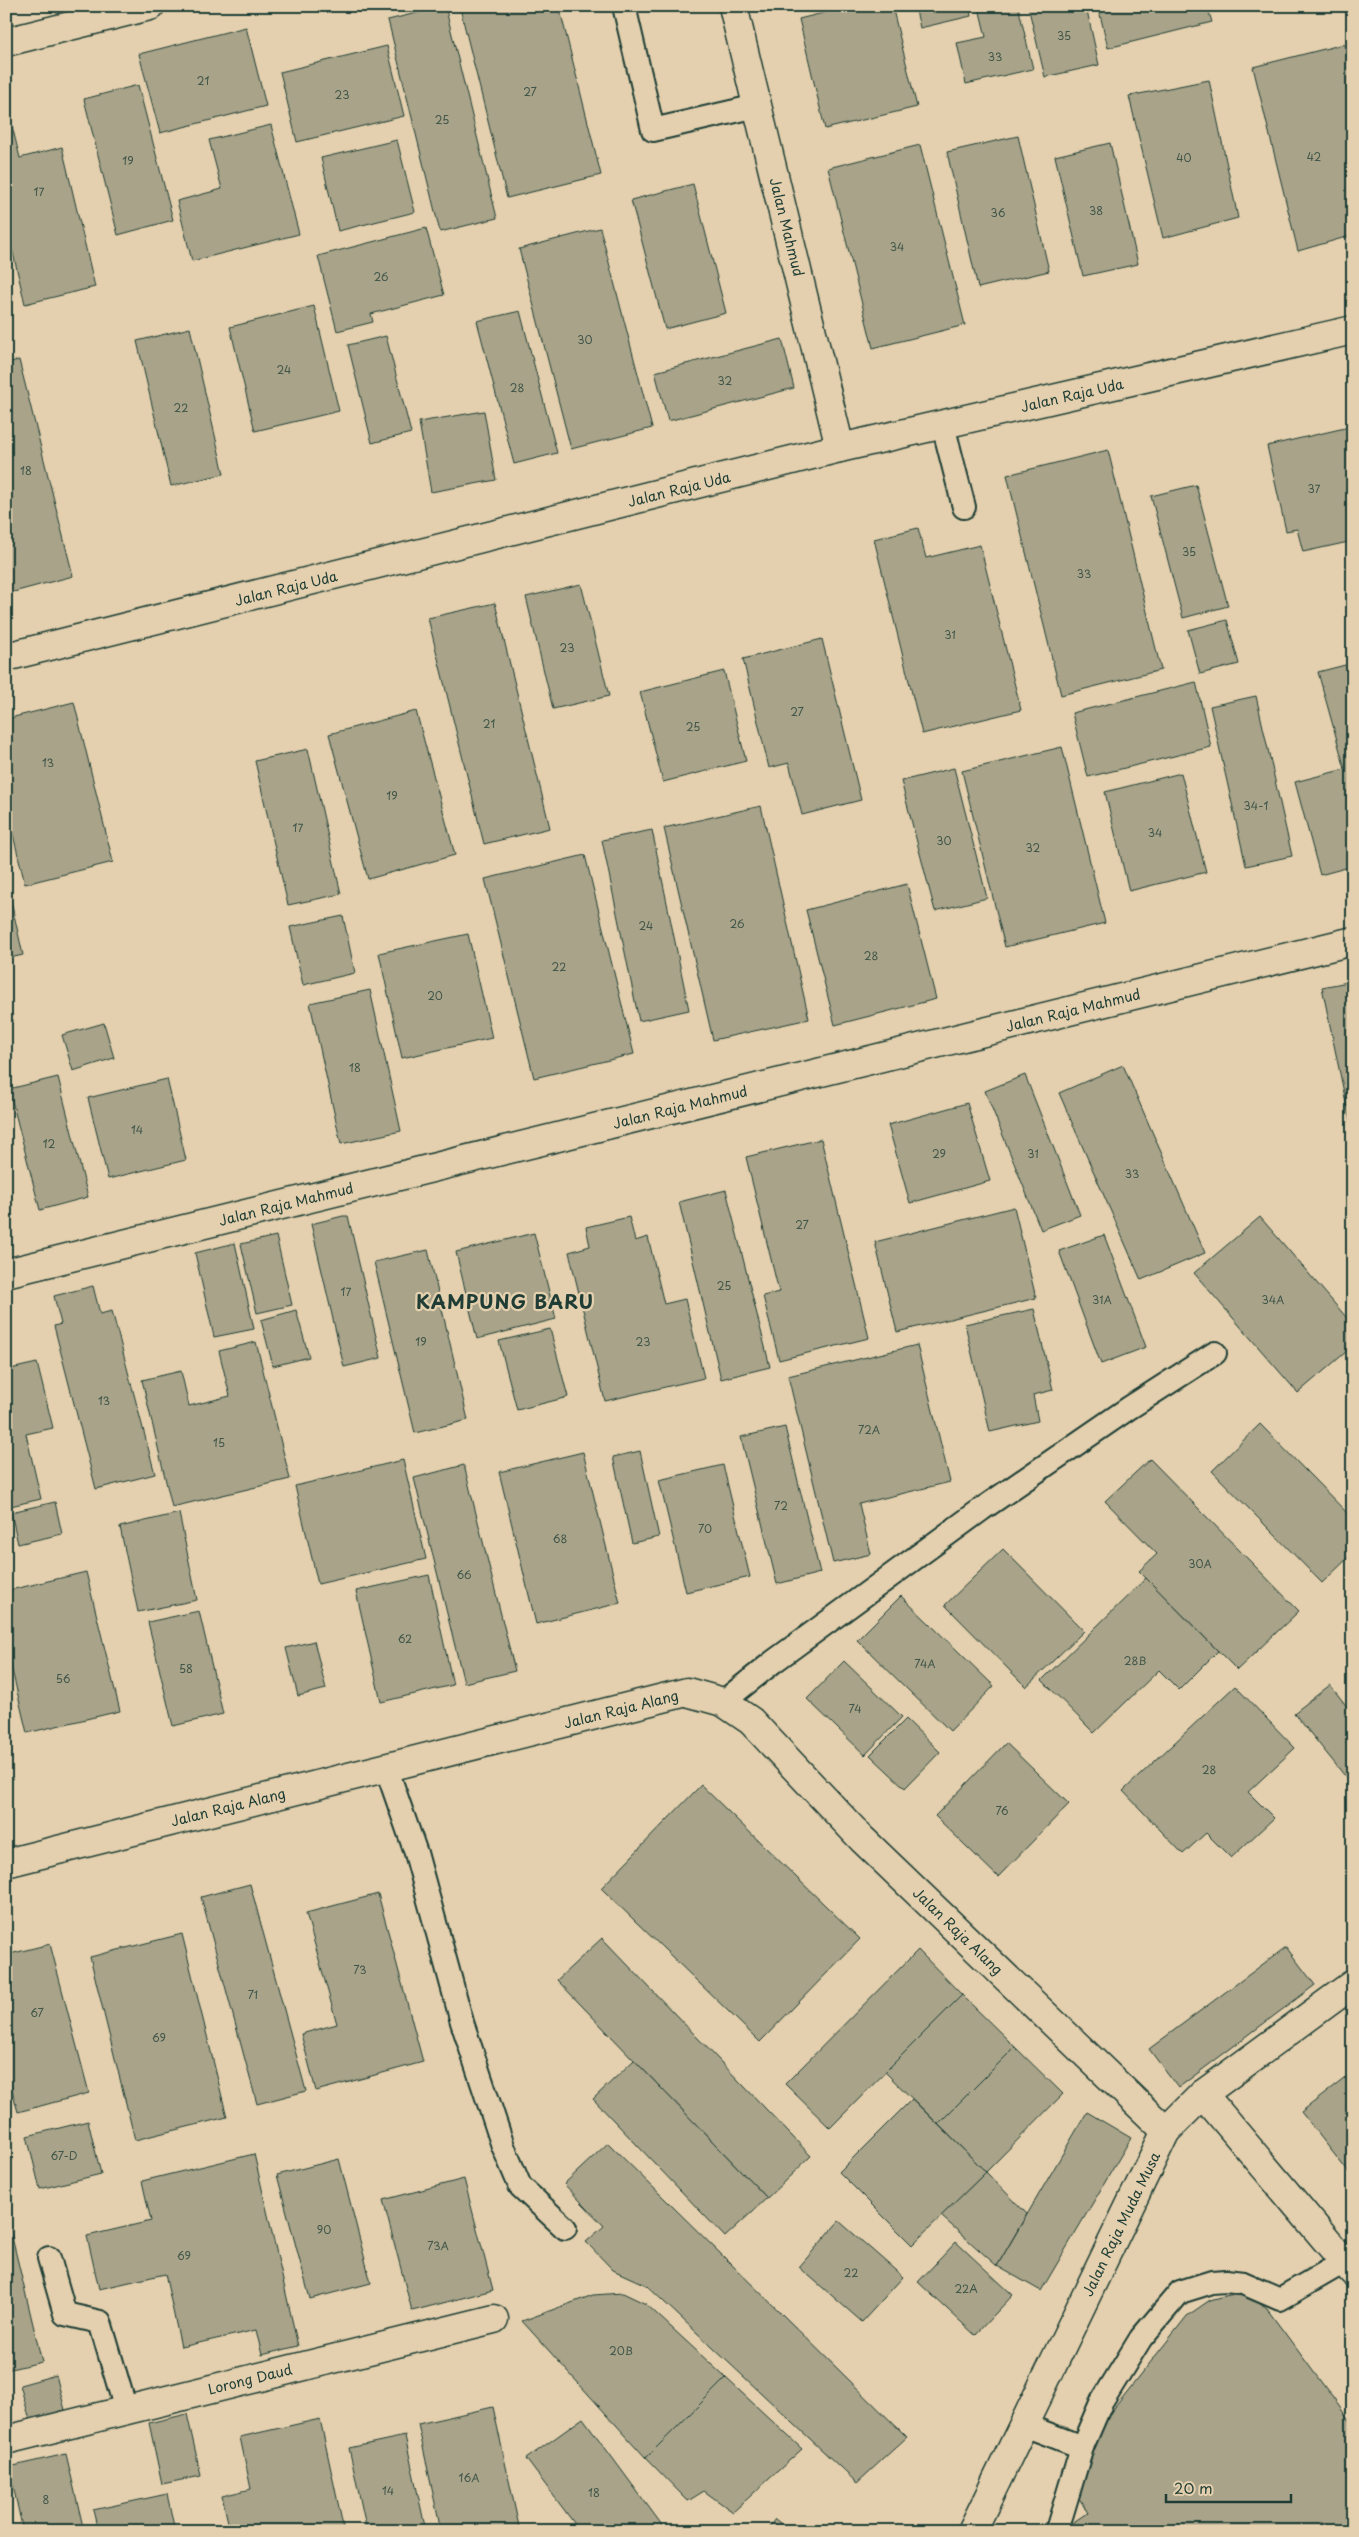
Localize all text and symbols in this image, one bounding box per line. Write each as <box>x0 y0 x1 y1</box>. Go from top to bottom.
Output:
house number: 35 <box>1057 27 1071 44</box>
house number: 33 <box>988 48 1002 65</box>
house number: 21 <box>197 72 209 89</box>
house number: 27 <box>523 83 537 100</box>
house number: 23 <box>335 86 349 103</box>
house number: 25 <box>435 111 449 128</box>
house number: 42 <box>1307 148 1322 165</box>
house number: 40 <box>1176 149 1192 166</box>
house number: 19 <box>122 152 134 169</box>
street label: Jalan Mahmud <box>765 175 809 279</box>
house number: 17 <box>34 183 45 200</box>
house number: 38 <box>1089 202 1103 219</box>
house number: 36 <box>991 204 1006 221</box>
house number: 34 <box>890 238 904 255</box>
house number: 26 <box>373 268 389 285</box>
house number: 30 <box>577 331 593 348</box>
house number: 24 <box>277 361 291 378</box>
house number: 32 <box>718 372 733 389</box>
street label: Jalan Raja Uda <box>1018 373 1126 417</box>
house number: 28 <box>510 379 524 396</box>
house number: 22 <box>174 399 188 416</box>
house number: 18 <box>20 462 32 479</box>
street label: Jalan Raja Uda <box>625 466 733 512</box>
house number: 37 <box>1308 480 1321 497</box>
house number: 35 <box>1182 543 1196 560</box>
street label: Jalan Raja Uda <box>232 565 340 611</box>
house number: 33 <box>1077 565 1091 582</box>
house number: 31 <box>944 626 956 643</box>
house number: 23 <box>560 639 574 656</box>
house number: 27 <box>790 703 804 720</box>
house number: 21 <box>483 715 495 732</box>
house number: 25 <box>686 718 700 735</box>
house number: 13 <box>42 754 54 771</box>
house number: 19 <box>386 787 398 804</box>
house number: 34-1 <box>1244 797 1268 814</box>
house number: 17 <box>293 819 304 836</box>
house number: 34 <box>1148 824 1162 841</box>
house number: 30 <box>936 832 952 849</box>
house number: 32 <box>1026 839 1041 856</box>
house number: 26 <box>729 915 745 932</box>
house number: 24 <box>639 917 653 934</box>
house number: 28 <box>864 947 878 964</box>
house number: 22 <box>552 958 566 975</box>
street label: Jalan Raja Mahmud <box>1003 983 1143 1037</box>
house number: 20 <box>427 987 443 1004</box>
house number: 18 <box>349 1059 361 1076</box>
street label: Jalan Raja Mahmud <box>610 1080 750 1134</box>
house number: 14 <box>131 1121 143 1138</box>
house number: 12 <box>43 1135 56 1152</box>
house number: 29 <box>932 1145 946 1162</box>
house number: 31 <box>1027 1145 1039 1162</box>
house number: 33 <box>1125 1165 1139 1182</box>
street label: Jalan Raja Mahmud <box>216 1177 356 1231</box>
house number: 27 <box>795 1216 809 1233</box>
house number: 25 <box>717 1277 731 1294</box>
house number: 17 <box>341 1283 352 1300</box>
district label: KAMPUNG BARU <box>416 1287 594 1315</box>
house number: 31A <box>1092 1291 1112 1308</box>
house number: 34A <box>1262 1291 1284 1308</box>
house number: 19 <box>415 1333 427 1350</box>
house number: 23 <box>636 1333 650 1350</box>
house number: 13 <box>98 1392 110 1409</box>
house number: 72A <box>858 1421 880 1438</box>
house number: 15 <box>213 1434 225 1451</box>
house number: 72 <box>774 1497 788 1514</box>
house number: 70 <box>698 1520 712 1537</box>
house number: 68 <box>553 1530 567 1547</box>
house number: 30A <box>1188 1555 1212 1572</box>
house number: 66 <box>456 1566 472 1583</box>
house number: 62 <box>398 1630 412 1647</box>
house number: 28B <box>1124 1652 1146 1669</box>
house number: 74A <box>914 1655 936 1672</box>
house number: 58 <box>179 1660 193 1677</box>
house number: 56 <box>56 1670 71 1687</box>
street label: Jalan Raja Alang <box>561 1685 681 1733</box>
house number: 74 <box>848 1700 862 1717</box>
house number: 28 <box>1202 1761 1216 1778</box>
street label: Jalan Raja Alang <box>168 1783 288 1831</box>
house number: 76 <box>995 1802 1009 1819</box>
street label: Jalan Raja Alang <box>908 1883 1008 1979</box>
house number: 73 <box>353 1961 367 1978</box>
house number: 71 <box>248 1986 258 2003</box>
house number: 67 <box>30 2004 44 2021</box>
house number: 69 <box>152 2029 166 2046</box>
house number: 67-D <box>50 2147 78 2164</box>
street label: Jalan Raja Muda Musa <box>1077 2148 1165 2300</box>
house number: 90 <box>317 2221 331 2238</box>
house number: 73A <box>427 2237 449 2254</box>
house number: 69 <box>177 2247 191 2264</box>
house number: 22 <box>844 2264 858 2281</box>
house number: 22A <box>954 2280 978 2297</box>
house number: 20B <box>609 2342 633 2359</box>
street label: Lorong Daud <box>206 2358 295 2400</box>
house number: 16A <box>459 2469 479 2486</box>
scale bar <box>1166 2472 1292 2504</box>
text: 20 m <box>1174 2476 1213 2499</box>
house number: 14 <box>382 2482 394 2499</box>
house number: 18 <box>588 2484 600 2501</box>
house number: 8 <box>43 2491 50 2508</box>

